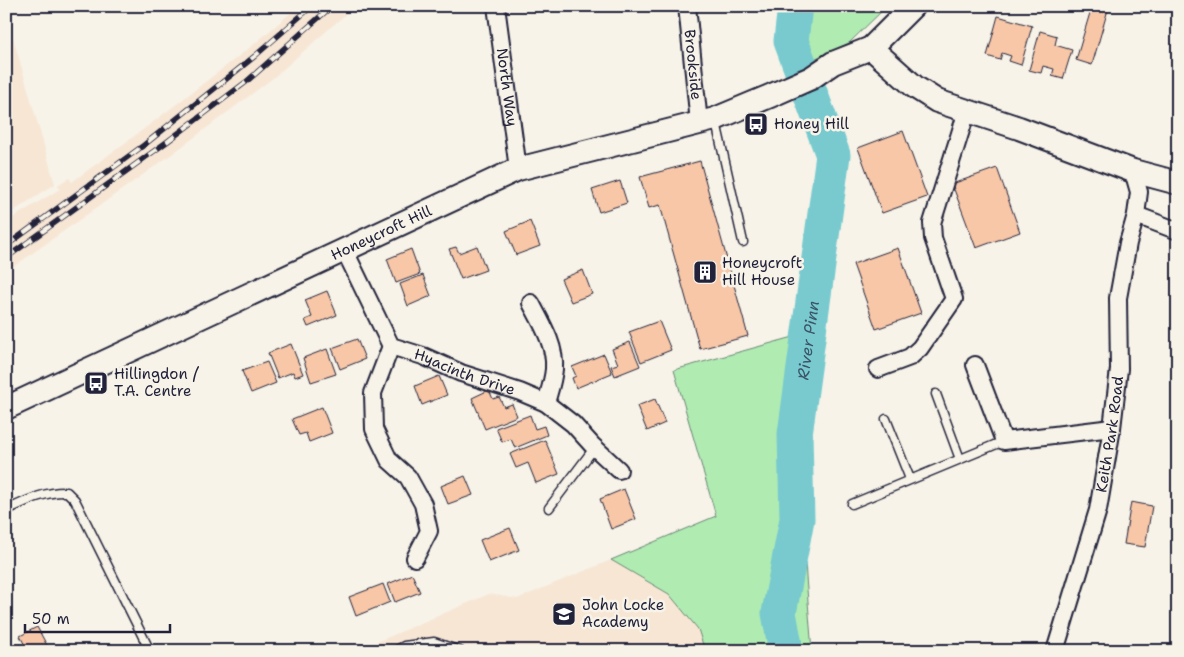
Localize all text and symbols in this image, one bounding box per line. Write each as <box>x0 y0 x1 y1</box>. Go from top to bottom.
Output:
street label: Brookside <box>679 29 707 101</box>
street label: North Way <box>492 47 522 128</box>
bus stop icon: Honey Hill <box>743 111 769 137</box>
place label: Honey Hill <box>774 114 850 134</box>
street label: Honeycroft Hill <box>327 200 435 265</box>
place label: Honeycroft Hill House <box>722 253 802 290</box>
building icon: Honeycroft Hill House <box>692 259 718 285</box>
water label: River Pinn <box>792 299 824 381</box>
street label: Hyacinth Drive <box>412 344 518 400</box>
place label: Hillingdon / T.A. Centre <box>114 364 200 401</box>
bus stop icon: Hillingdon / T.A. Centre <box>83 370 109 396</box>
street label: Keith Park Road <box>1091 375 1128 494</box>
place label: John Locke Academy <box>582 595 664 632</box>
school or university icon: John Locke Academy <box>551 601 577 627</box>
scale bar <box>25 602 170 634</box>
text: 50 m <box>32 609 70 629</box>

